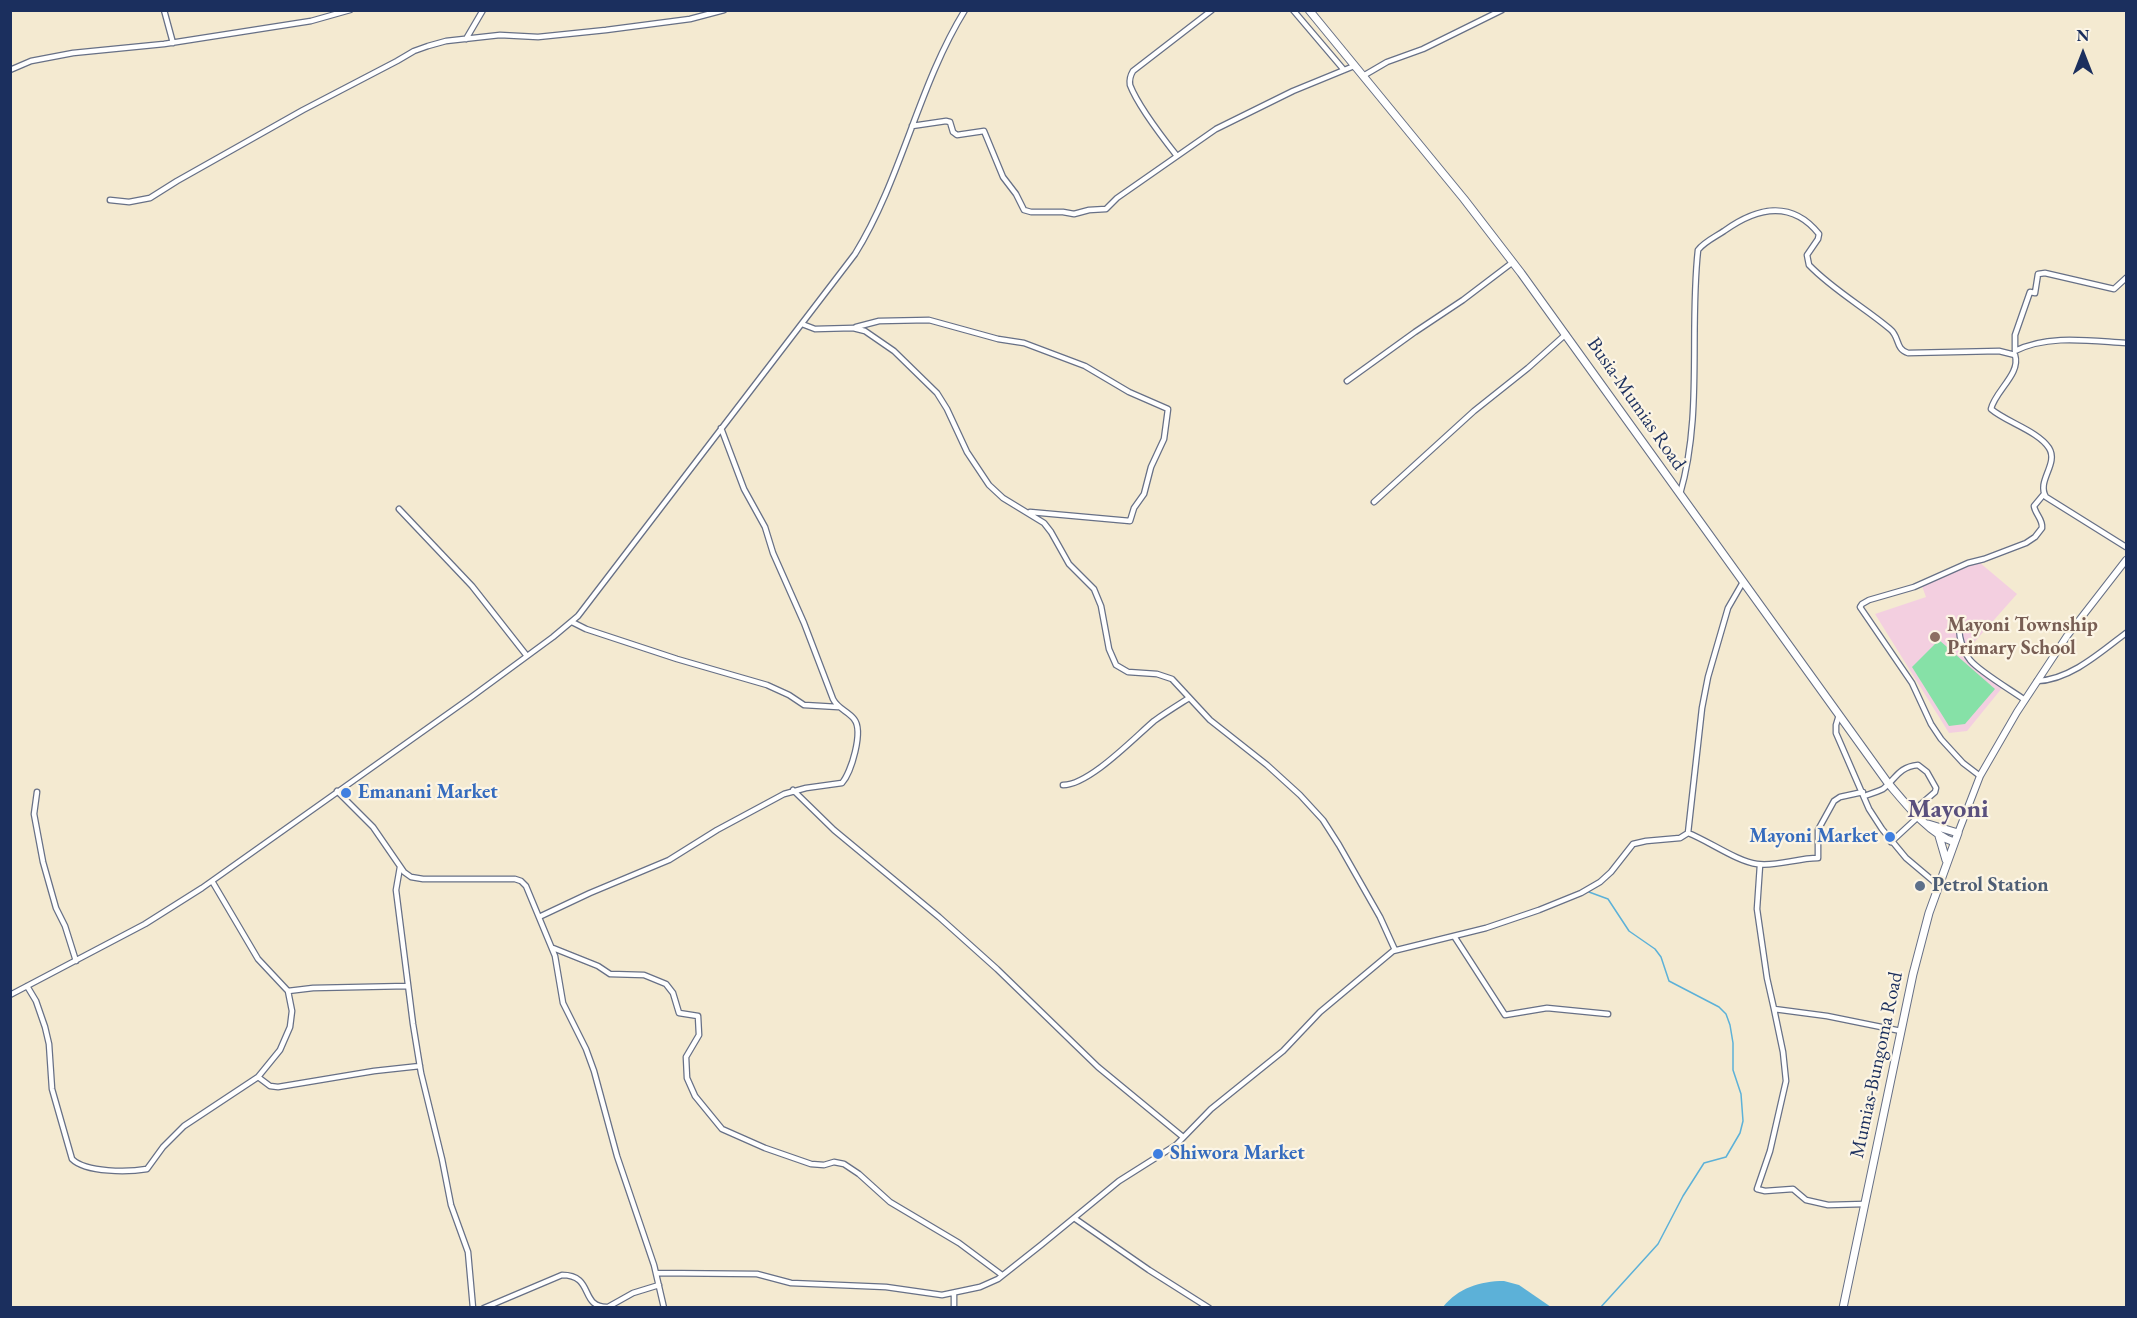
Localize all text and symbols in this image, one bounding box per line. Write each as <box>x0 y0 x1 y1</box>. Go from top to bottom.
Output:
north arrow <box>2053 24 2113 84</box>
text: N <box>2077 25 2089 46</box>
street label: Busia-Mumias Road <box>1581 333 1691 475</box>
place label: Mayoni Township Primary School <box>1947 614 2098 661</box>
marker: Mayoni Township Primary School <box>1928 630 1942 644</box>
place label: Emanani Market <box>358 781 498 805</box>
marker: Emanani Market <box>339 786 353 800</box>
district label: Mayoni <box>1907 794 1989 826</box>
place label: Mayoni Market <box>1749 825 1878 849</box>
marker: Mayoni Market <box>1883 830 1897 844</box>
place label: Petrol Station <box>1932 874 2049 898</box>
marker: Petrol Station <box>1913 879 1927 893</box>
street label: Mumias-Bungoma Road <box>1846 970 1908 1160</box>
place label: Shiwora Market <box>1170 1142 1305 1166</box>
marker: Shiwora Market <box>1151 1147 1165 1161</box>

